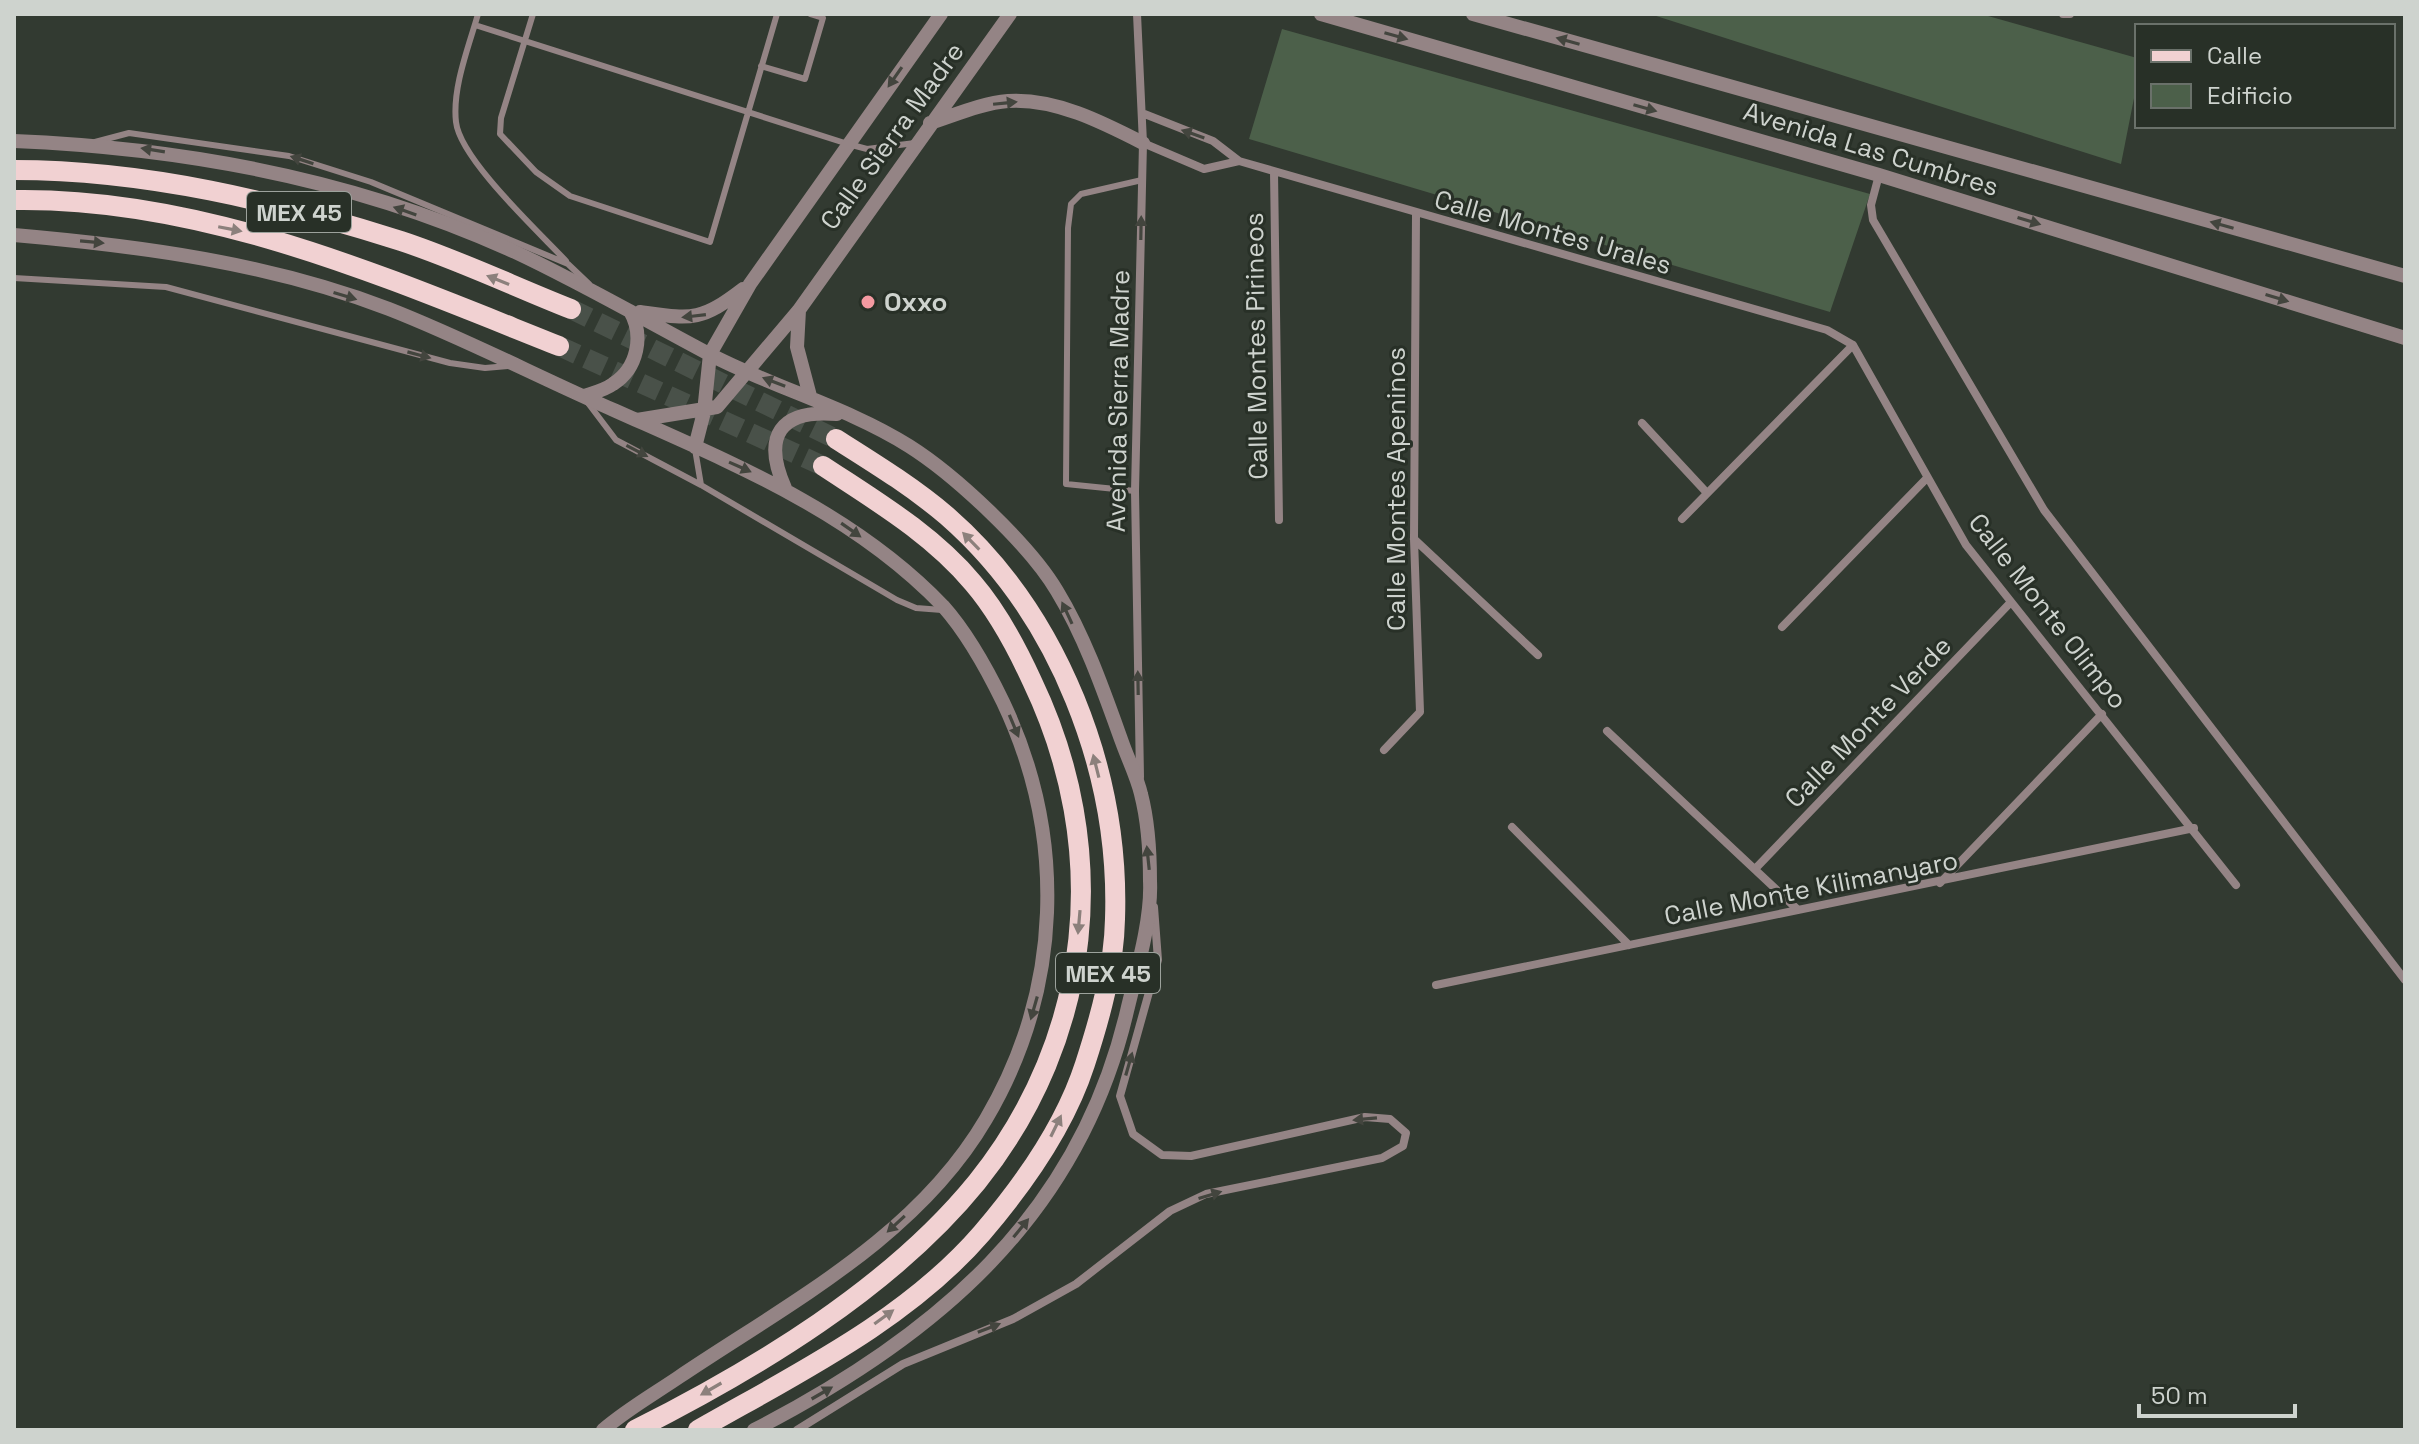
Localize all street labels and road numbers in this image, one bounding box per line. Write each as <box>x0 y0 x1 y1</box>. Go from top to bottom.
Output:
street label: Calle Sierra Madre <box>813 36 971 236</box>
street label: Avenida Las Cumbres <box>1739 94 2003 204</box>
street label: Calle Montes Urales <box>1431 182 1675 282</box>
road number: MEX 45 <box>247 192 351 232</box>
street label: Calle Montes Pirineos <box>1237 212 1275 480</box>
street label: Avenida Sierra Madre <box>1099 269 1137 533</box>
street label: Calle Montes Apeninos <box>1379 347 1413 631</box>
street label: Calle Monte Olimpo <box>1961 506 2135 716</box>
street label: Calle Monte Verde <box>1777 629 1959 815</box>
street label: Calle Monte Kilimanyaro <box>1661 843 1961 933</box>
road number: MEX 45 <box>1056 953 1160 993</box>

